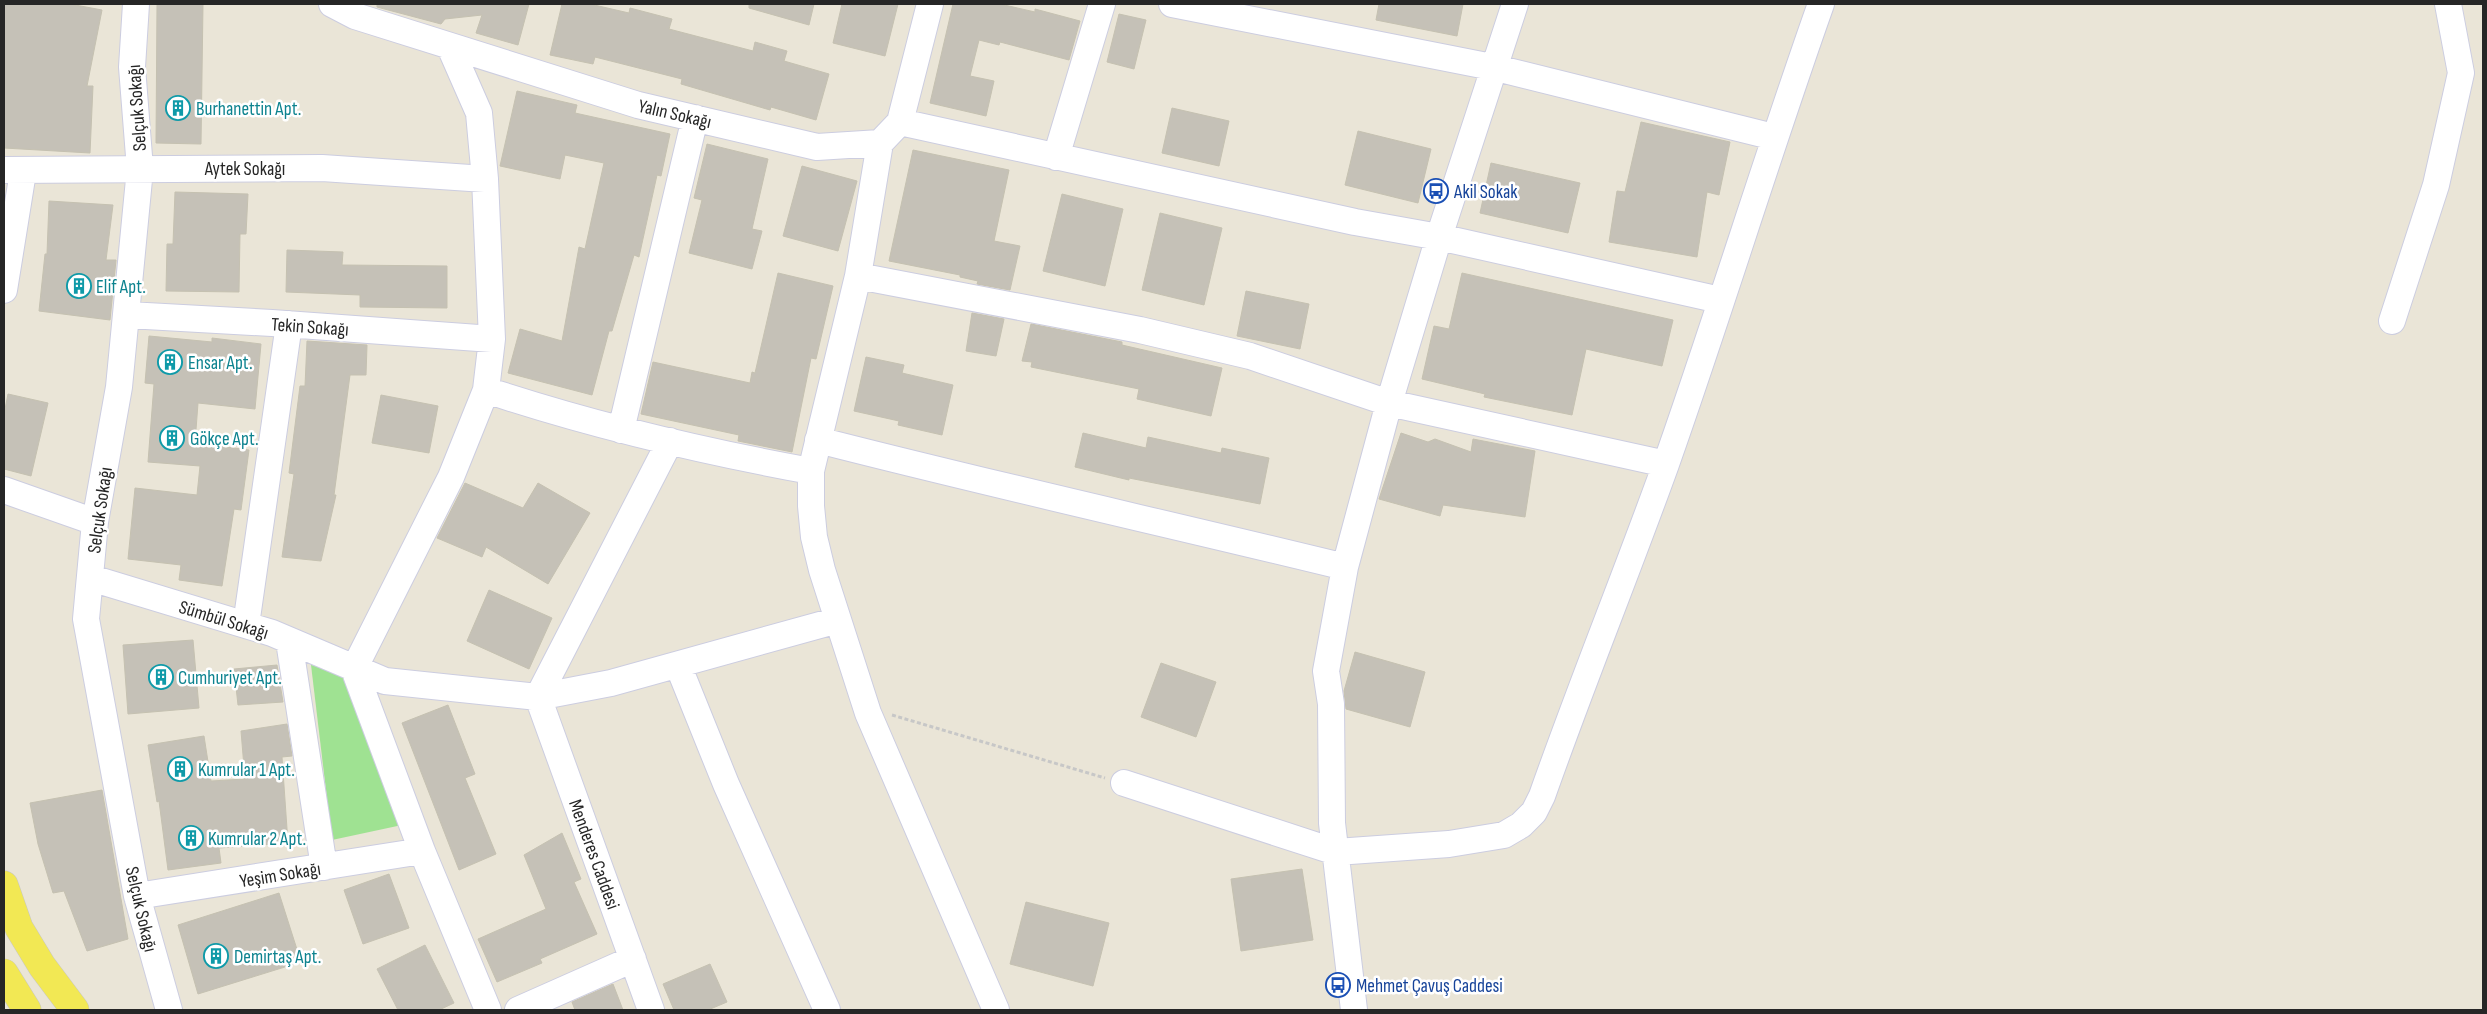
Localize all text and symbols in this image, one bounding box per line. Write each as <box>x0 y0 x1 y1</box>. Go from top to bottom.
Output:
street label: Selçuk Sokağı <box>123 64 152 152</box>
building icon: Burhanettin Apt. <box>165 95 191 121</box>
street label: Yalın Sokağı <box>636 95 713 134</box>
place label: Burhanettin Apt. <box>196 98 301 121</box>
street label: Aytek Sokağı <box>204 158 285 181</box>
bus stop icon: Akil Sokak <box>1423 178 1449 204</box>
place label: Akil Sokak <box>1453 181 1518 204</box>
building icon: Elif Apt. <box>66 273 92 299</box>
place label: Elif Apt. <box>96 276 146 299</box>
street label: Tekin Sokağı <box>270 313 349 342</box>
building icon: Ensar Apt. <box>157 349 183 375</box>
place label: Ensar Apt. <box>188 352 252 375</box>
building icon: Gökçe Apt. <box>159 425 185 451</box>
place label: Gökçe Apt. <box>190 428 259 451</box>
street label: Selçuk Sokağı <box>83 466 118 555</box>
street label: Sümbül Sokağı <box>176 596 271 645</box>
building icon: Cumhuriyet Apt. <box>148 664 174 690</box>
place label: Cumhuriyet Apt. <box>178 667 282 690</box>
building icon: Kumrular 1 Apt. <box>167 756 193 782</box>
place label: Kumrular 1 Apt. <box>198 759 295 782</box>
street label: Menderes Caddesi <box>563 796 624 913</box>
building icon: Kumrular 2 Apt. <box>178 825 204 851</box>
place label: Kumrular 2 Apt. <box>208 828 306 851</box>
street label: Yeşim Sokağı <box>238 858 322 893</box>
street label: Selçuk Sokağı <box>120 864 162 954</box>
building icon: Demirtaş Apt. <box>203 943 229 969</box>
place label: Demirtaş Apt. <box>234 946 321 969</box>
bus stop icon: Mehmet Çavuş Caddesi <box>1325 972 1351 998</box>
place label: Mehmet Çavuş Caddesi <box>1356 975 1503 998</box>

